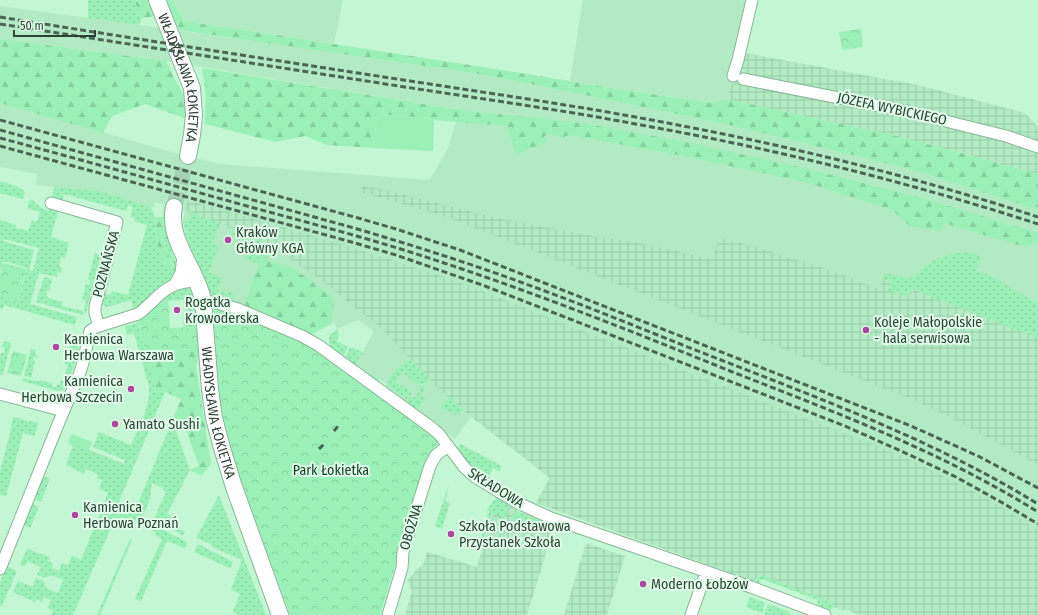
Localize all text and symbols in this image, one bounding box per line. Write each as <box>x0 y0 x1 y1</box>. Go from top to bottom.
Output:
street label: WŁADYSŁAWA ŁOKIETKA <box>155 11 203 144</box>
scale bar <box>14 12 95 38</box>
text: 50 m <box>20 19 44 33</box>
street label: JÓZEFA WYBICKIEGO <box>836 88 949 129</box>
place label: Kraków Główny KGA <box>236 224 305 257</box>
street label: POZNAŃSKA <box>88 228 123 299</box>
marker: Kraków Główny KGA <box>223 235 233 245</box>
place label: Rogatka Krowoderska <box>185 294 259 327</box>
marker: Rogatka Krowoderska <box>172 305 182 315</box>
place label: Koleje Małopolskie - hala serwisowa <box>874 314 982 347</box>
marker: Koleje Małopolskie - hala serwisowa <box>861 325 871 335</box>
place label: Kamienica Herbowa Warszawa <box>64 331 174 364</box>
marker: Kamienica Herbowa Warszawa <box>51 342 61 352</box>
street label: WŁADYSŁAWA ŁOKIETKA <box>198 346 240 481</box>
place label: Kamienica Herbowa Szczecin <box>21 373 123 406</box>
marker: Kamienica Herbowa Szczecin <box>126 384 136 394</box>
place label: Yamato Sushi <box>123 416 200 433</box>
marker: Yamato Sushi <box>110 419 120 429</box>
park label: Park Łokietka <box>293 462 369 479</box>
street label: SKŁADOWA <box>465 464 528 512</box>
place label: Kamienica Herbowa Poznań <box>83 499 179 532</box>
street label: OBOŹNA <box>395 501 426 552</box>
marker: Kamienica Herbowa Poznań <box>70 510 80 520</box>
place label: Szkoła Podstawowa Przystanek Szkoła <box>459 518 571 551</box>
marker: Szkoła Podstawowa Przystanek Szkoła <box>446 529 456 539</box>
place label: Moderno Łobzów <box>651 576 749 593</box>
marker: Moderno Łobzów <box>638 579 648 589</box>

